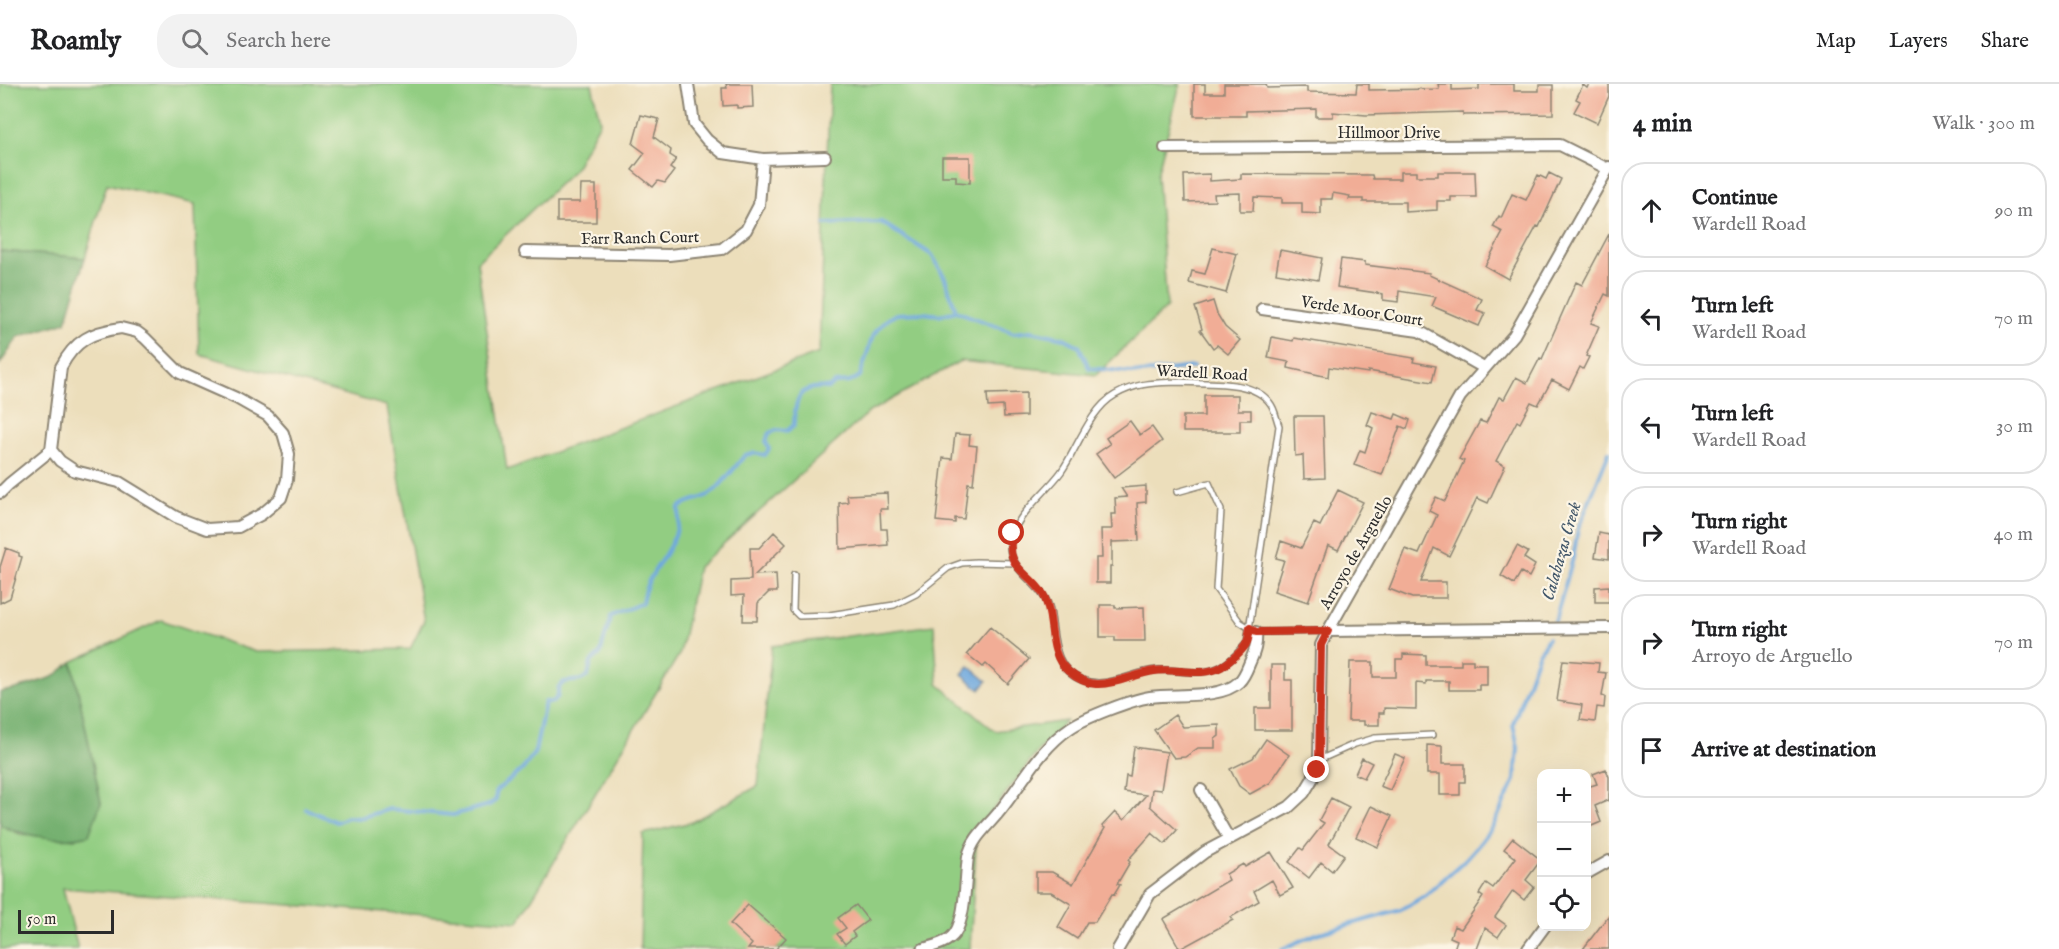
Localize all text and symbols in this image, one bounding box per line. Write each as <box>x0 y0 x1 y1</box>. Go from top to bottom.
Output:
search box <box>157 14 577 68</box>
text: Roamly <box>30 24 121 59</box>
icon: search <box>178 25 211 58</box>
text: Search here <box>226 27 331 55</box>
text: Map <box>1816 28 1856 55</box>
text: Layers <box>1889 28 1948 55</box>
text: Share <box>1981 28 2029 55</box>
text: 4 min <box>1633 107 1692 140</box>
text: Walk · 300 m <box>1932 111 2035 136</box>
street label: Hillmoor Drive <box>1338 124 1440 144</box>
text: Continue <box>1692 184 1778 212</box>
icon: ahead <box>1635 194 1668 227</box>
text: 90 m <box>1995 198 2033 223</box>
text: Wardell Road <box>1692 212 1806 237</box>
street label: Farr Ranch Court <box>581 228 700 250</box>
street label: Verde Moor Court <box>1298 292 1425 332</box>
text: Turn left <box>1692 292 1774 320</box>
icon: left <box>1635 302 1668 335</box>
text: 70 m <box>1994 306 2033 331</box>
text: Wardell Road <box>1692 320 1806 345</box>
street label: Wardell Road <box>1156 362 1248 386</box>
text: Turn left <box>1692 400 1774 428</box>
icon: left <box>1635 410 1668 443</box>
text: 30 m <box>1996 414 2033 439</box>
text: Wardell Road <box>1692 428 1806 453</box>
street label: Arroyo de Arguello <box>1315 492 1398 614</box>
water label: Calabazas Creek <box>1537 499 1588 604</box>
text: Turn right <box>1692 508 1787 536</box>
icon: right <box>1635 518 1668 551</box>
route start <box>998 519 1024 545</box>
text: 40 m <box>1994 522 2033 547</box>
text: Wardell Road <box>1692 536 1806 561</box>
text: Turn right <box>1692 616 1787 644</box>
icon: right <box>1635 626 1668 659</box>
text: 70 m <box>1994 630 2033 655</box>
text: Arroyo de Arguello <box>1692 644 1853 669</box>
icon: arrive <box>1635 734 1668 767</box>
text: Arrive at destination <box>1692 736 1876 764</box>
route end <box>1303 756 1329 782</box>
map controls <box>1537 769 1591 931</box>
button: + <box>1537 769 1591 823</box>
button: − <box>1537 823 1591 877</box>
button: locate <box>1537 877 1591 931</box>
scale bar <box>18 907 114 934</box>
text: 50 m <box>27 910 56 930</box>

